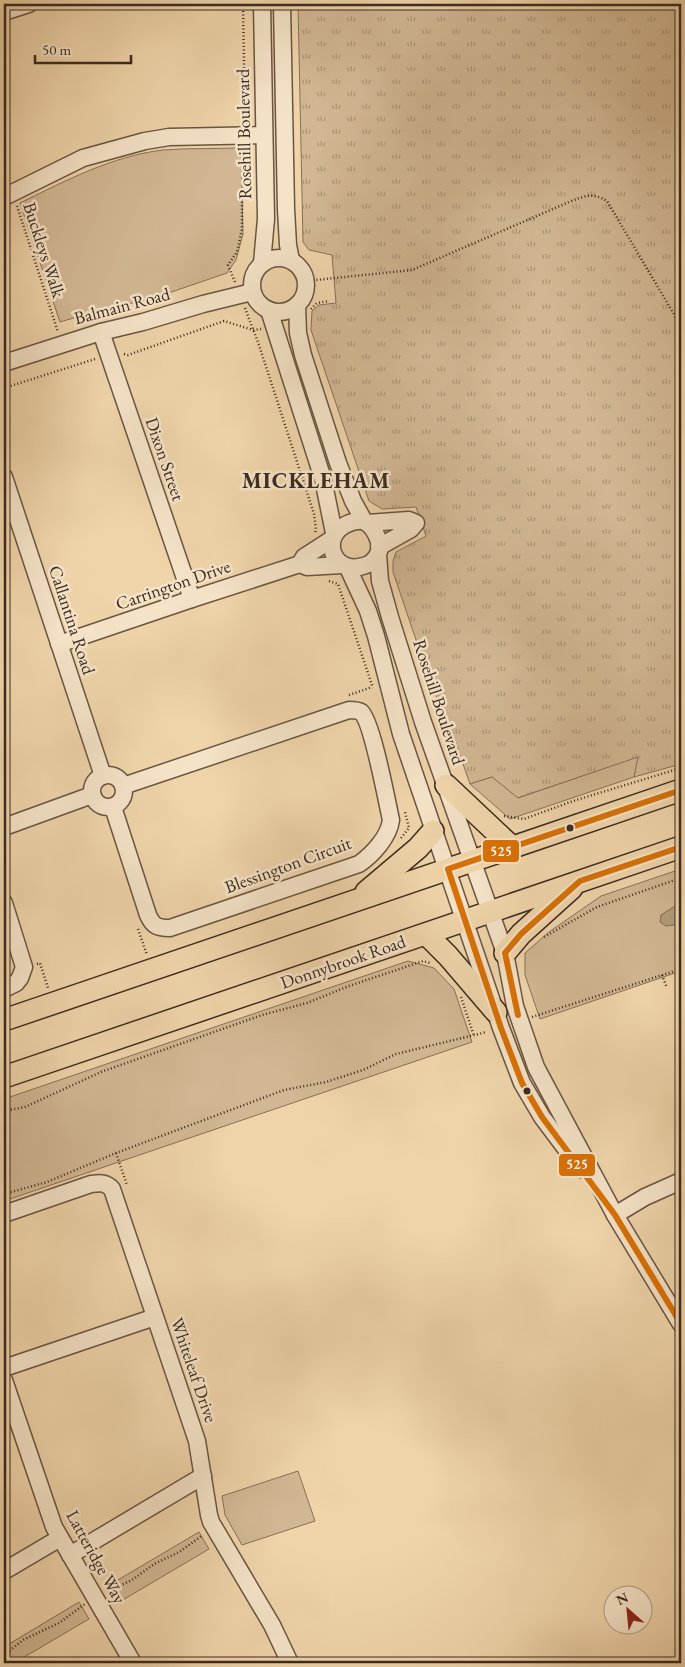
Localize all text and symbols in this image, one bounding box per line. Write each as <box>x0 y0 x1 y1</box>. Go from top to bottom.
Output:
scale bar <box>35 32 131 64</box>
text: 50 m <box>42 40 71 59</box>
street label: Rosehill Boulevard <box>231 68 256 200</box>
street label: Buckleys Walk <box>18 199 71 301</box>
street label: Balmain Road <box>71 281 173 329</box>
street label: Dixon Street <box>140 414 191 504</box>
district label: MICKLEHAM <box>242 466 390 495</box>
street label: Carrington Drive <box>112 554 233 615</box>
street label: Callantina Road <box>44 562 101 678</box>
street label: Rosehill Boulevard <box>408 636 471 768</box>
unlabelled marker <box>565 823 575 833</box>
street label: Blessington Circuit <box>221 831 355 898</box>
line badge: 525 <box>482 839 520 863</box>
text: 525 <box>490 842 512 860</box>
street label: Donnybrook Road <box>277 929 409 994</box>
unlabelled marker <box>522 1086 532 1096</box>
line badge: 525 <box>558 1153 596 1177</box>
text: 525 <box>566 1155 588 1173</box>
street label: Whiteleaf Drive <box>166 1314 223 1425</box>
street label: Latteridge Way <box>61 1506 132 1608</box>
north arrow <box>602 1584 652 1634</box>
text: N <box>613 1588 632 1609</box>

